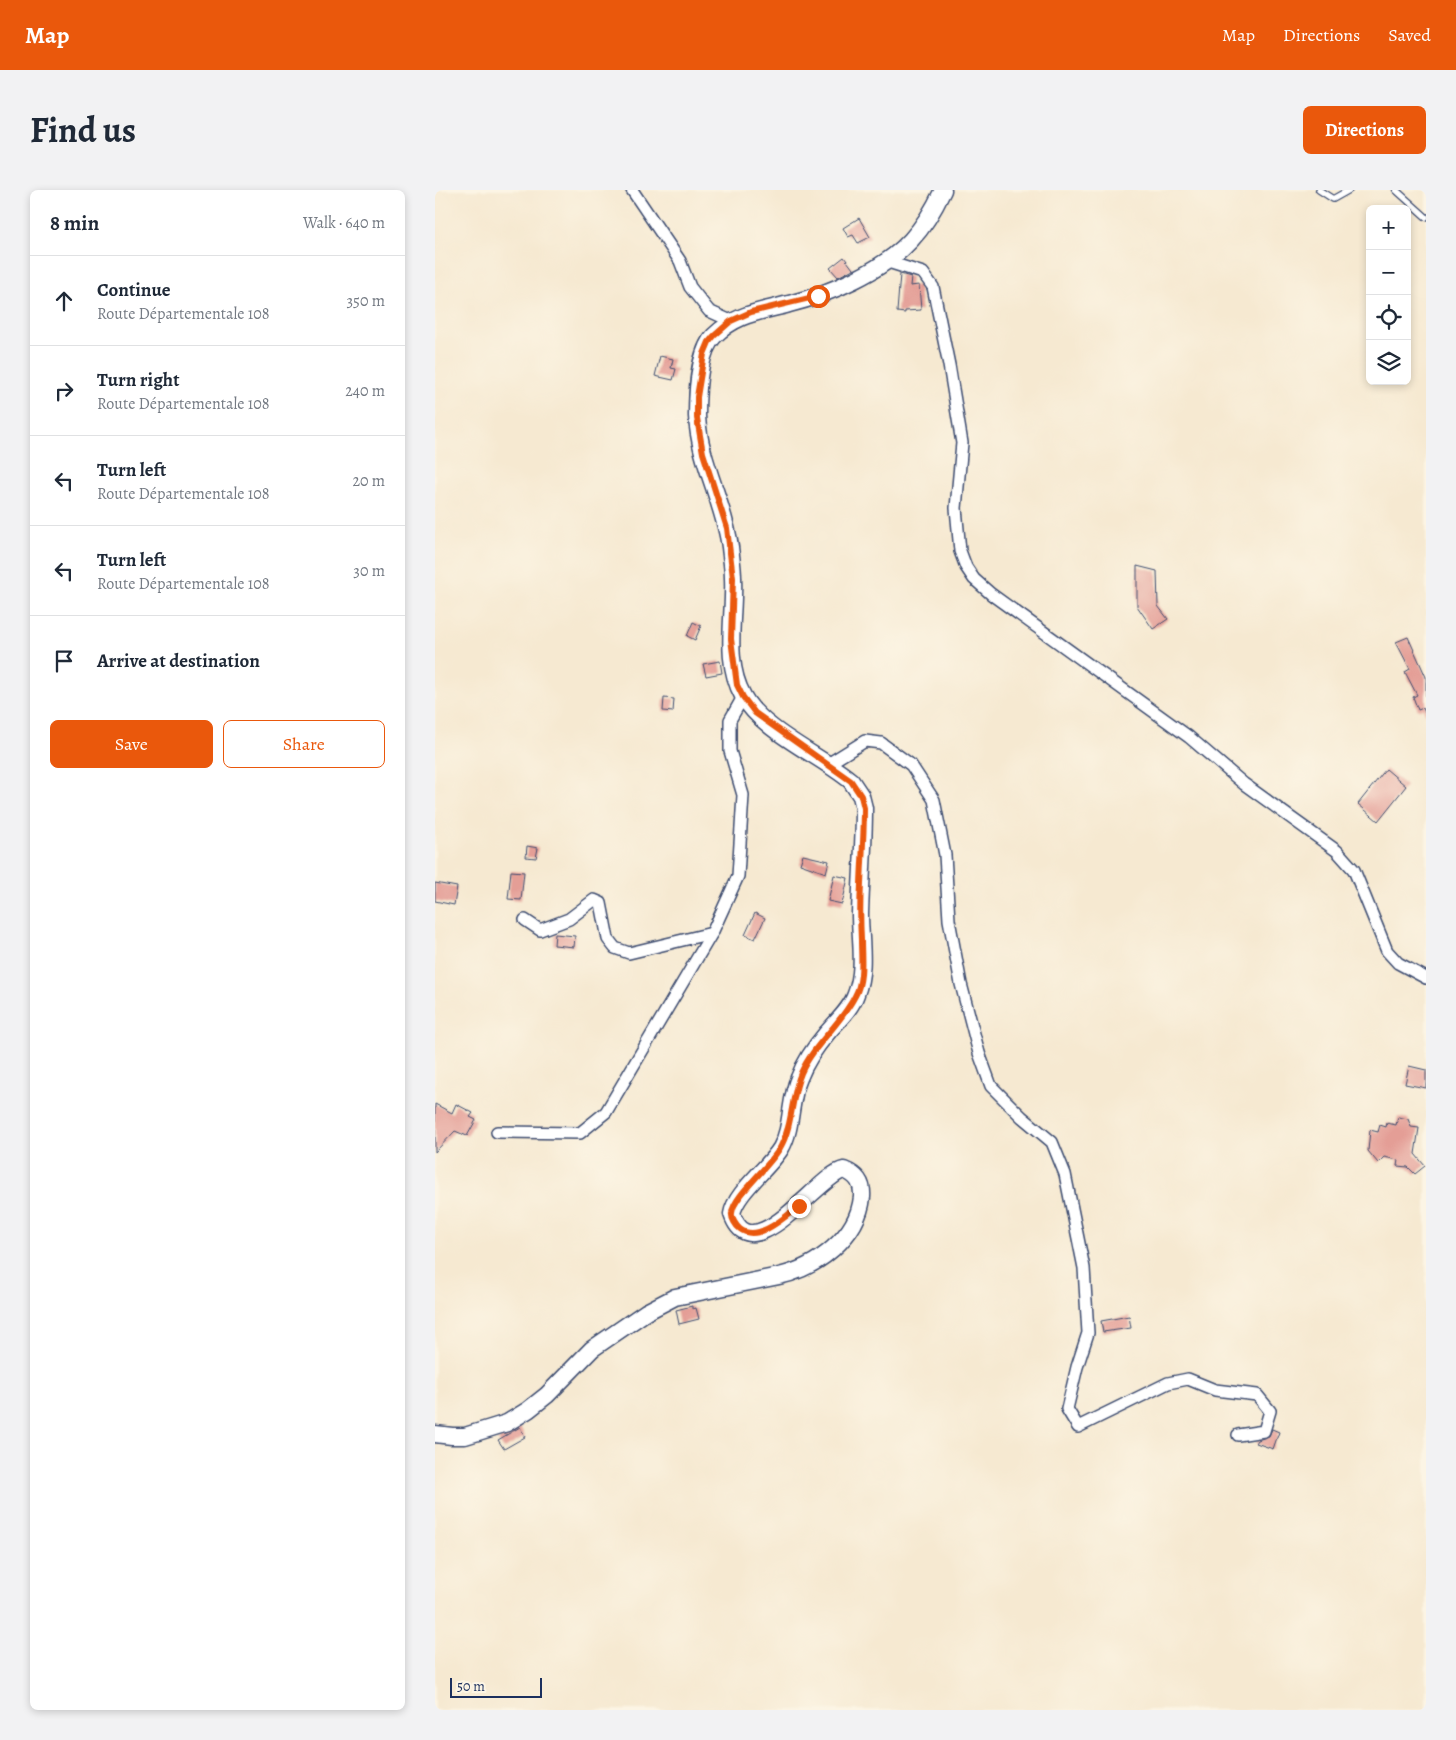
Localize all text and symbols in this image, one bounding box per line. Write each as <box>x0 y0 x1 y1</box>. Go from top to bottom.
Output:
text: Map <box>25 19 69 51</box>
text: Map <box>1222 23 1255 47</box>
text: Directions <box>1283 23 1360 47</box>
text: Saved <box>1388 23 1431 47</box>
text: Find us <box>30 106 136 154</box>
button: Directions <box>1303 106 1426 154</box>
map controls <box>1366 205 1411 385</box>
button: + <box>1366 205 1411 250</box>
text: 8 min <box>50 209 99 237</box>
text: Walk · 640 m <box>303 212 385 234</box>
button: − <box>1366 250 1411 295</box>
text: Continue <box>97 277 171 303</box>
route start <box>807 285 830 308</box>
icon: ahead <box>50 287 78 315</box>
text: 350 m <box>346 290 385 312</box>
button: locate <box>1366 295 1411 340</box>
text: Route Départementale 108 <box>97 303 269 325</box>
button: layers <box>1366 340 1411 385</box>
text: Turn right <box>97 367 179 393</box>
icon: right <box>50 377 78 405</box>
text: 240 m <box>345 380 385 402</box>
text: Route Départementale 108 <box>97 393 269 415</box>
text: Turn left <box>97 457 166 483</box>
icon: left <box>50 467 78 495</box>
text: 20 m <box>352 470 385 492</box>
text: Route Départementale 108 <box>97 483 269 505</box>
text: Turn left <box>97 547 166 573</box>
icon: left <box>50 557 78 585</box>
text: 30 m <box>353 560 385 582</box>
text: Route Départementale 108 <box>97 573 269 595</box>
icon: arrive <box>50 647 78 675</box>
text: Arrive at destination <box>97 648 260 674</box>
button: Save <box>50 720 213 768</box>
button: Share <box>223 720 385 768</box>
route end <box>788 1195 811 1218</box>
scale bar <box>450 1675 543 1698</box>
text: 50 m <box>457 1677 485 1696</box>

